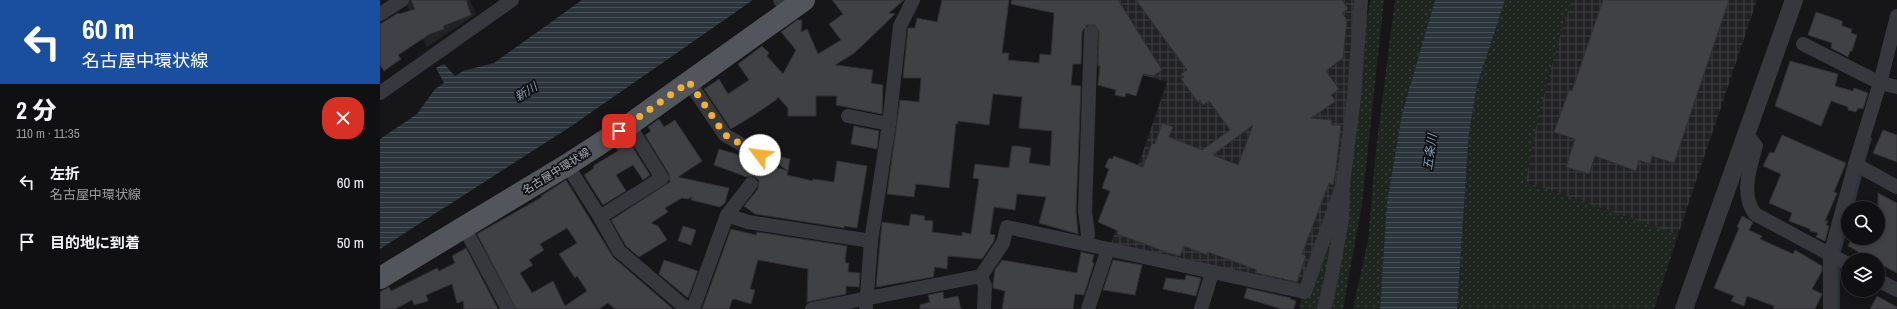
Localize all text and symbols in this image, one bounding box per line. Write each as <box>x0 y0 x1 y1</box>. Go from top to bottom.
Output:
text: 60 m <box>82 10 134 48</box>
icon: left <box>16 16 68 68</box>
text: 名古屋中環状線 <box>82 48 208 73</box>
water label: 新川 <box>512 78 542 105</box>
text: 2 分 <box>16 94 56 126</box>
button: close <box>322 97 364 139</box>
pin <box>602 114 636 148</box>
icon: arrive <box>608 120 630 142</box>
text: 110 m · 11:35 <box>16 125 80 142</box>
water label: 五条川 <box>1420 131 1441 171</box>
position arrow <box>739 134 781 176</box>
street label: 名古屋中環状線 <box>520 145 592 197</box>
text: 左折 <box>50 163 80 184</box>
icon: left <box>16 171 38 193</box>
text: 60 m <box>337 172 364 193</box>
text: 名古屋中環状線 <box>50 186 141 203</box>
map controls <box>1841 201 1885 297</box>
button: search <box>1841 201 1885 245</box>
icon: arrive <box>16 231 38 253</box>
text: 目的地に到着 <box>50 232 140 253</box>
text: 50 m <box>337 232 364 253</box>
button: layers <box>1841 253 1885 297</box>

